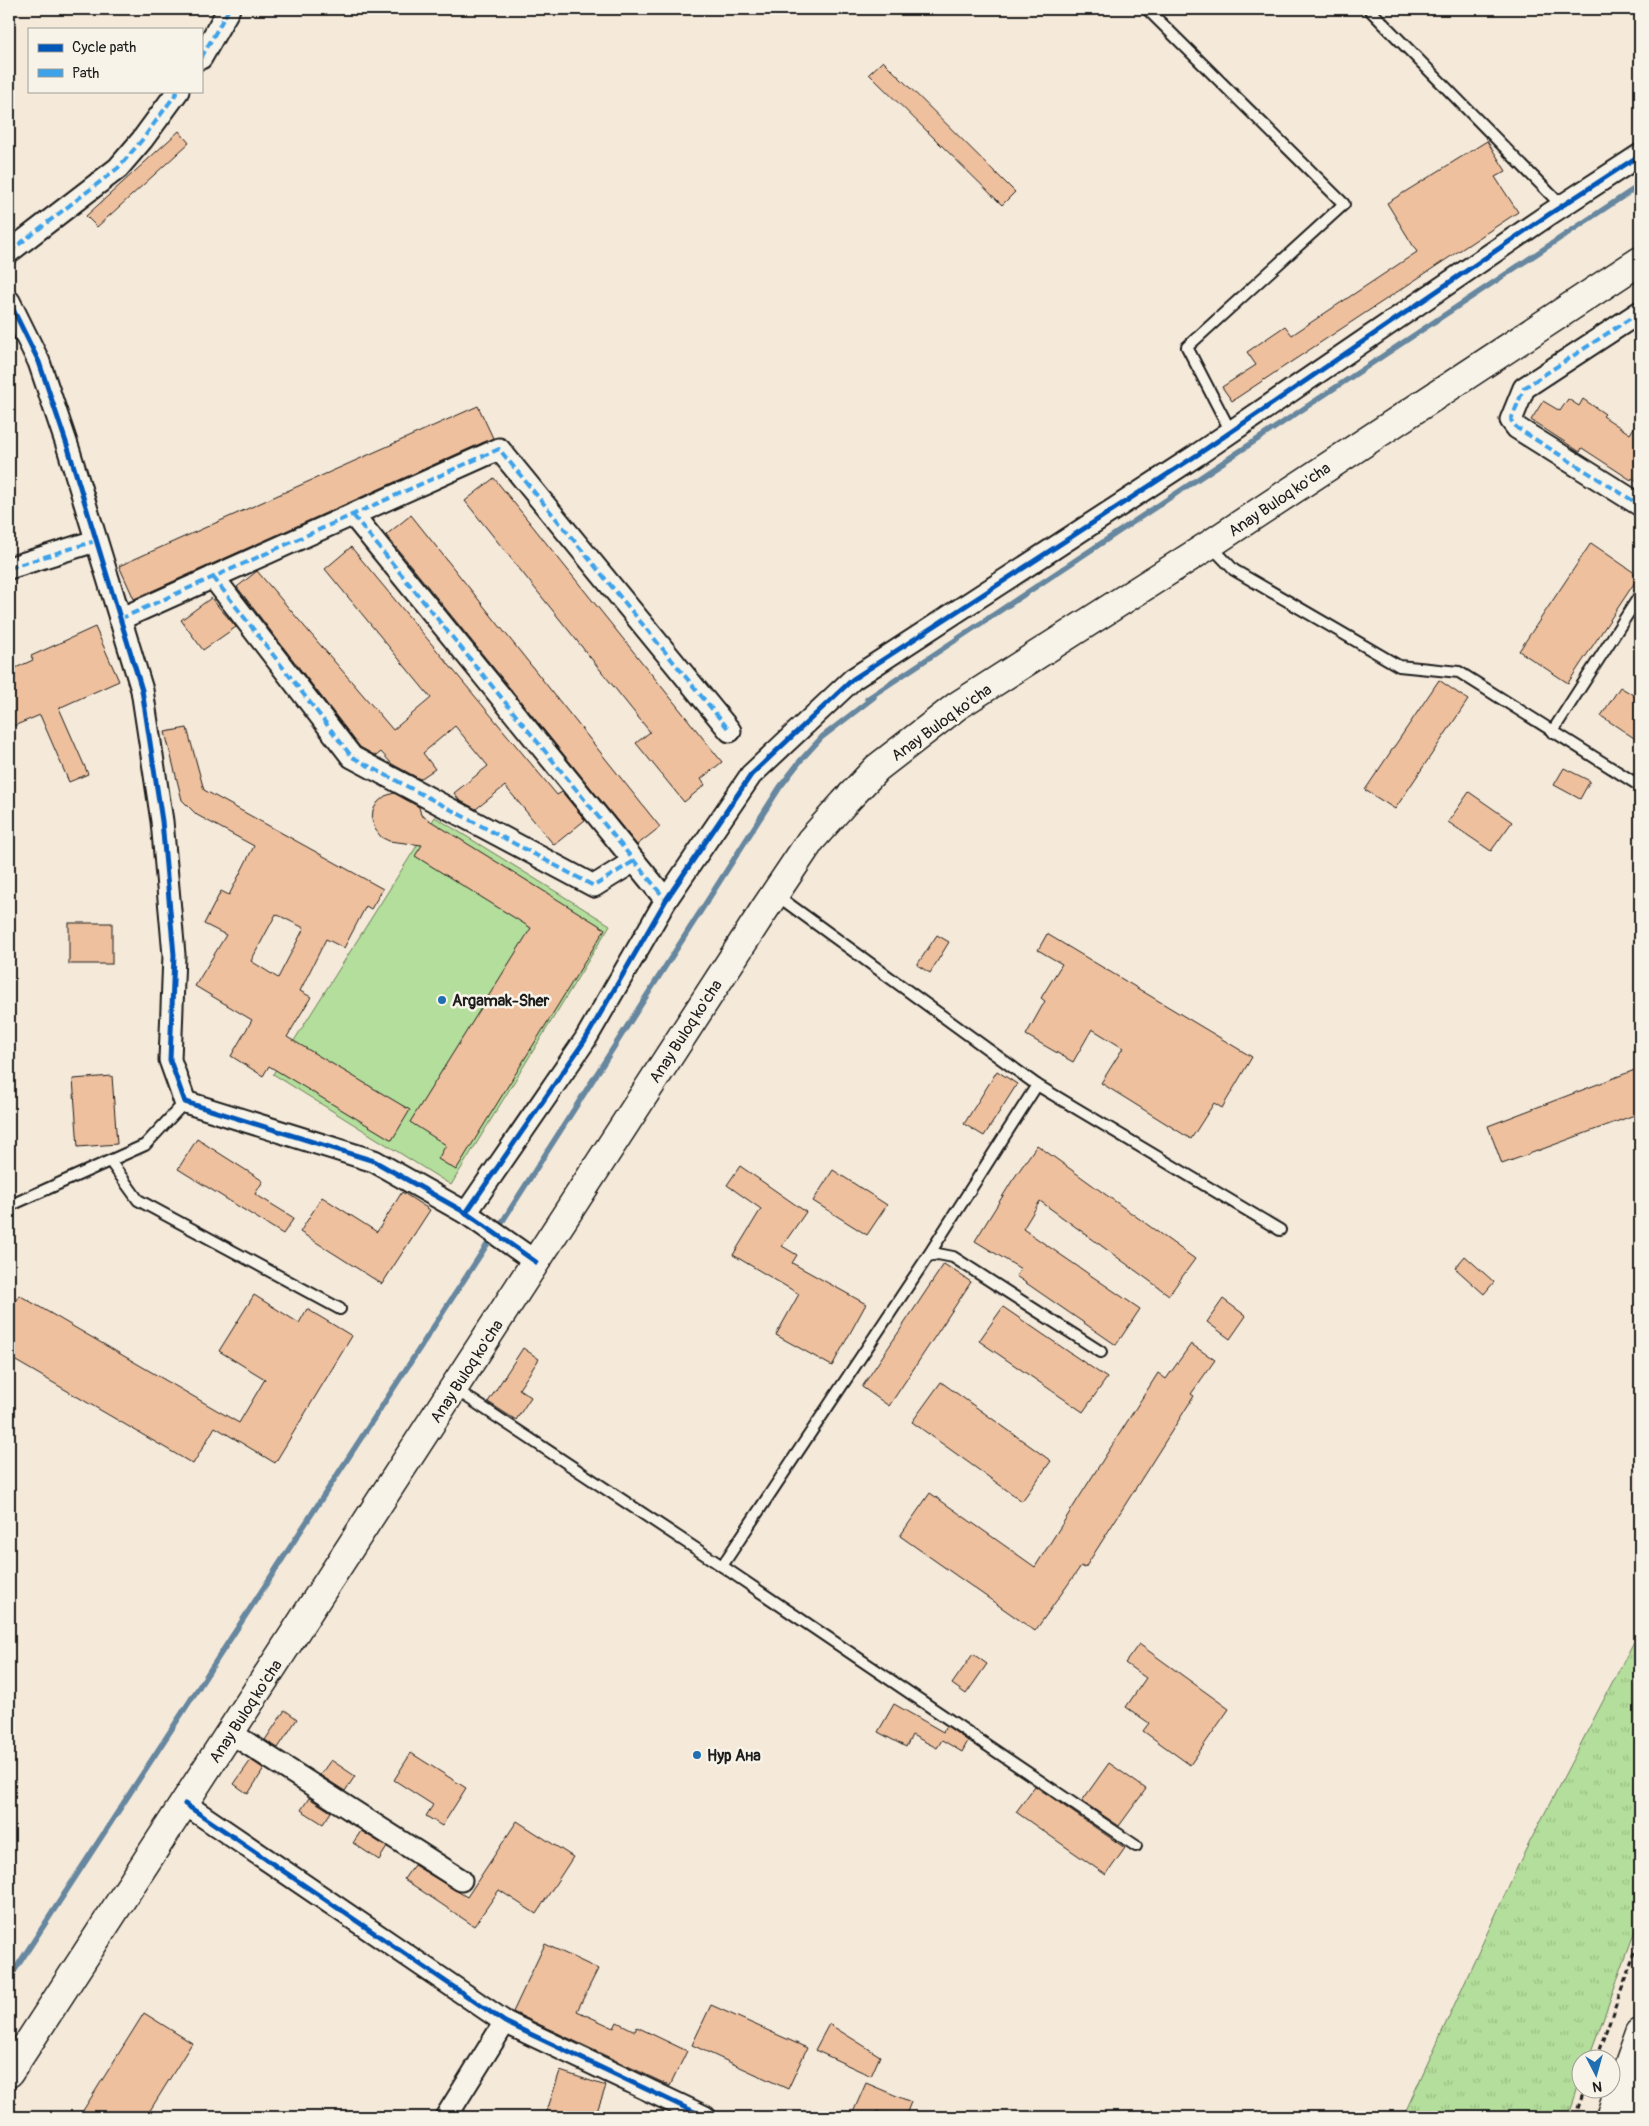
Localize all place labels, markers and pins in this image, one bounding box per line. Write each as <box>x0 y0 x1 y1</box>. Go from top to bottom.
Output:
place label: Argamak-Sher <box>452 991 549 1011</box>
marker: Argamak-Sher <box>436 994 448 1006</box>
place label: Нур Ана <box>707 1746 761 1766</box>
marker: Нур Ана <box>691 1749 703 1761</box>

